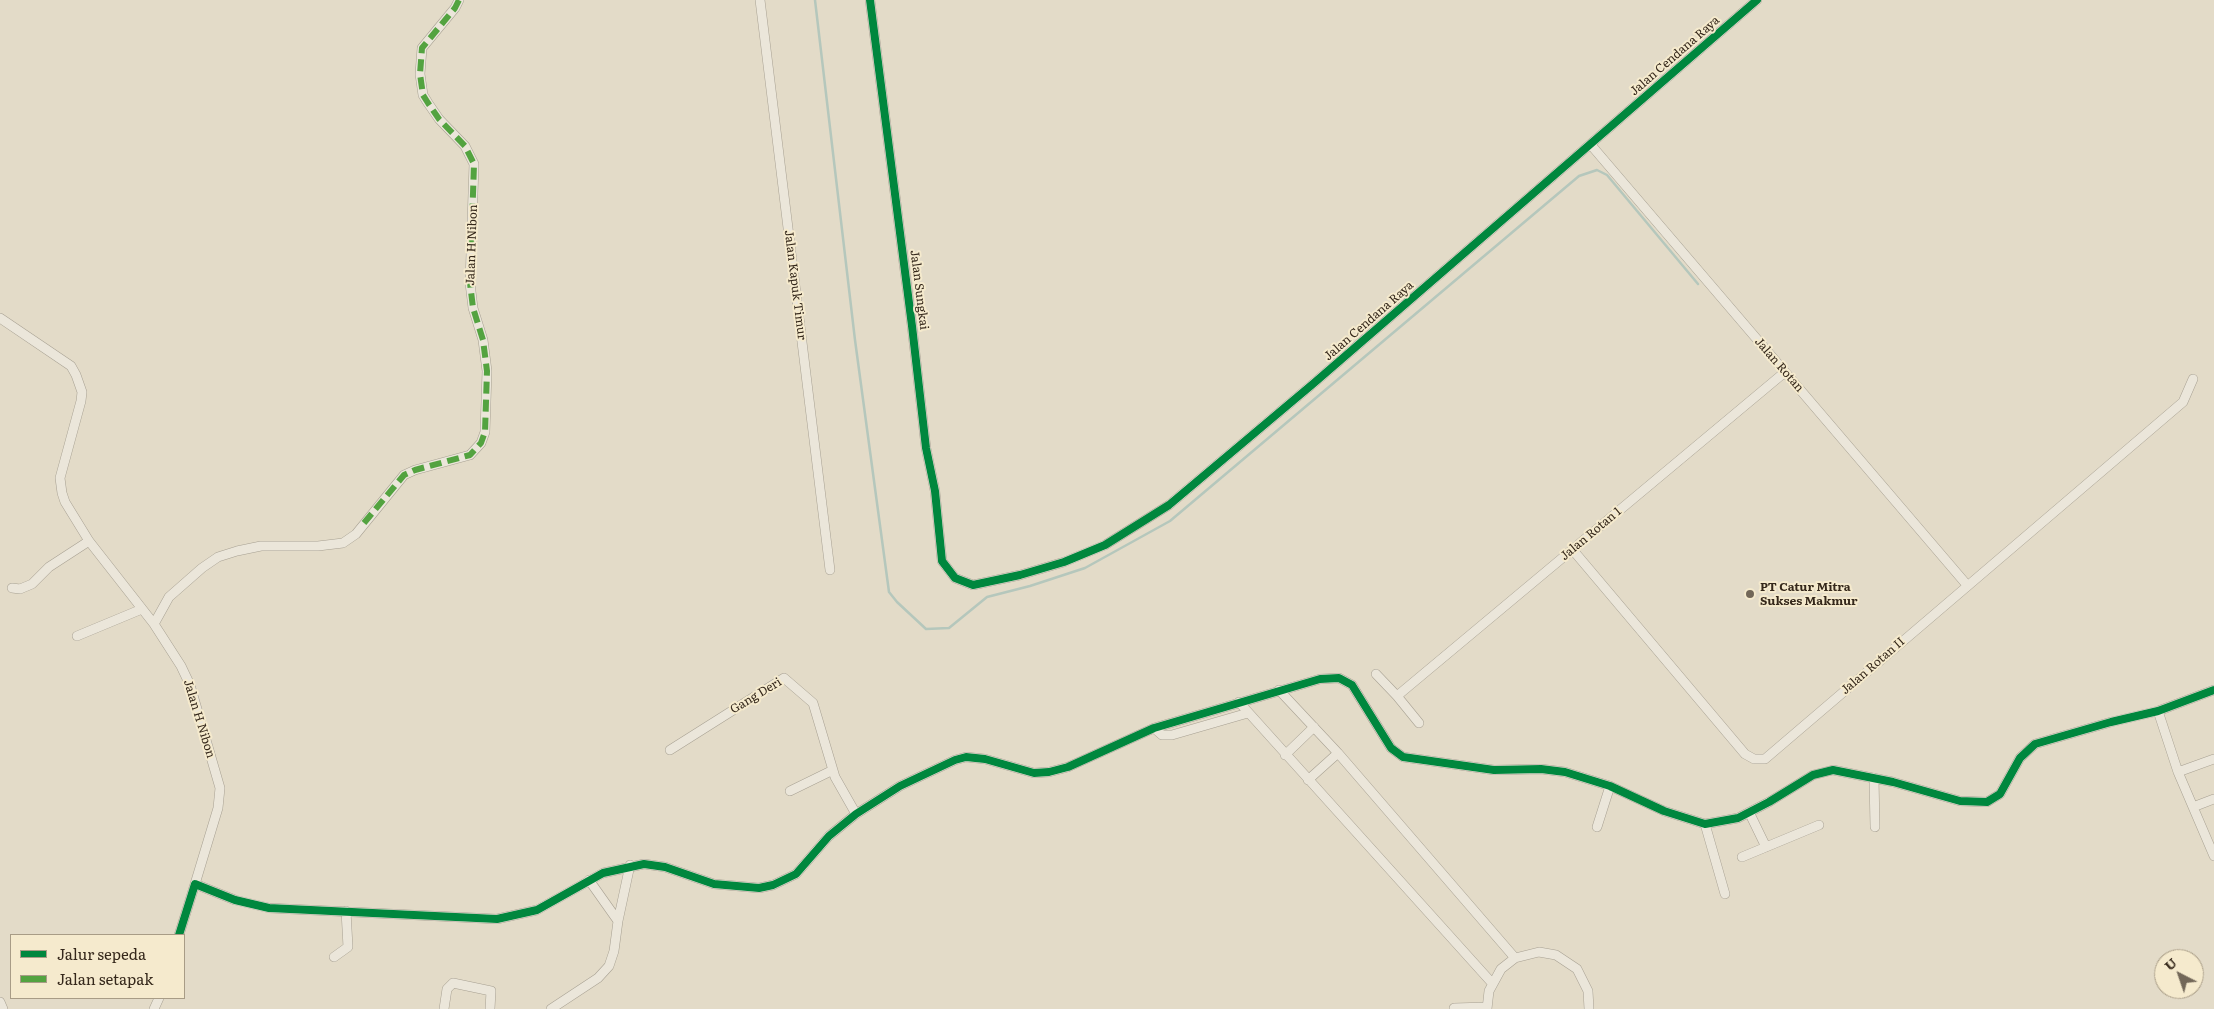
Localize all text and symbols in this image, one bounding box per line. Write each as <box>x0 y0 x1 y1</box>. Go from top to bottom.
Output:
street label: Jalan Cendana Raya <box>1627 13 1723 99</box>
street label: Jalan H Nibon <box>463 204 481 286</box>
street label: Jalan Kapuk Timur <box>781 229 809 341</box>
street label: Jalan Sungkai <box>907 249 931 331</box>
street label: Jalan Cendana Raya <box>1321 278 1417 364</box>
street label: Jalan Rotan <box>1751 335 1807 395</box>
street label: Jalan Rotan 1 <box>1558 504 1624 564</box>
place label: PT Catur Mitra Sukses Makmur <box>1760 580 1858 608</box>
marker: PT Catur Mitra Sukses Makmur <box>1744 588 1756 600</box>
street label: Jalan Rotan II <box>1838 634 1908 698</box>
street label: Gang Deri <box>728 675 784 717</box>
street label: Jalan H Nibon <box>180 678 218 760</box>
legend <box>10 934 185 999</box>
text: Jalur sepeda <box>57 942 146 965</box>
north arrow <box>2154 949 2204 999</box>
text: U <box>2159 952 2181 975</box>
text: Jalan setapak <box>57 967 153 990</box>

